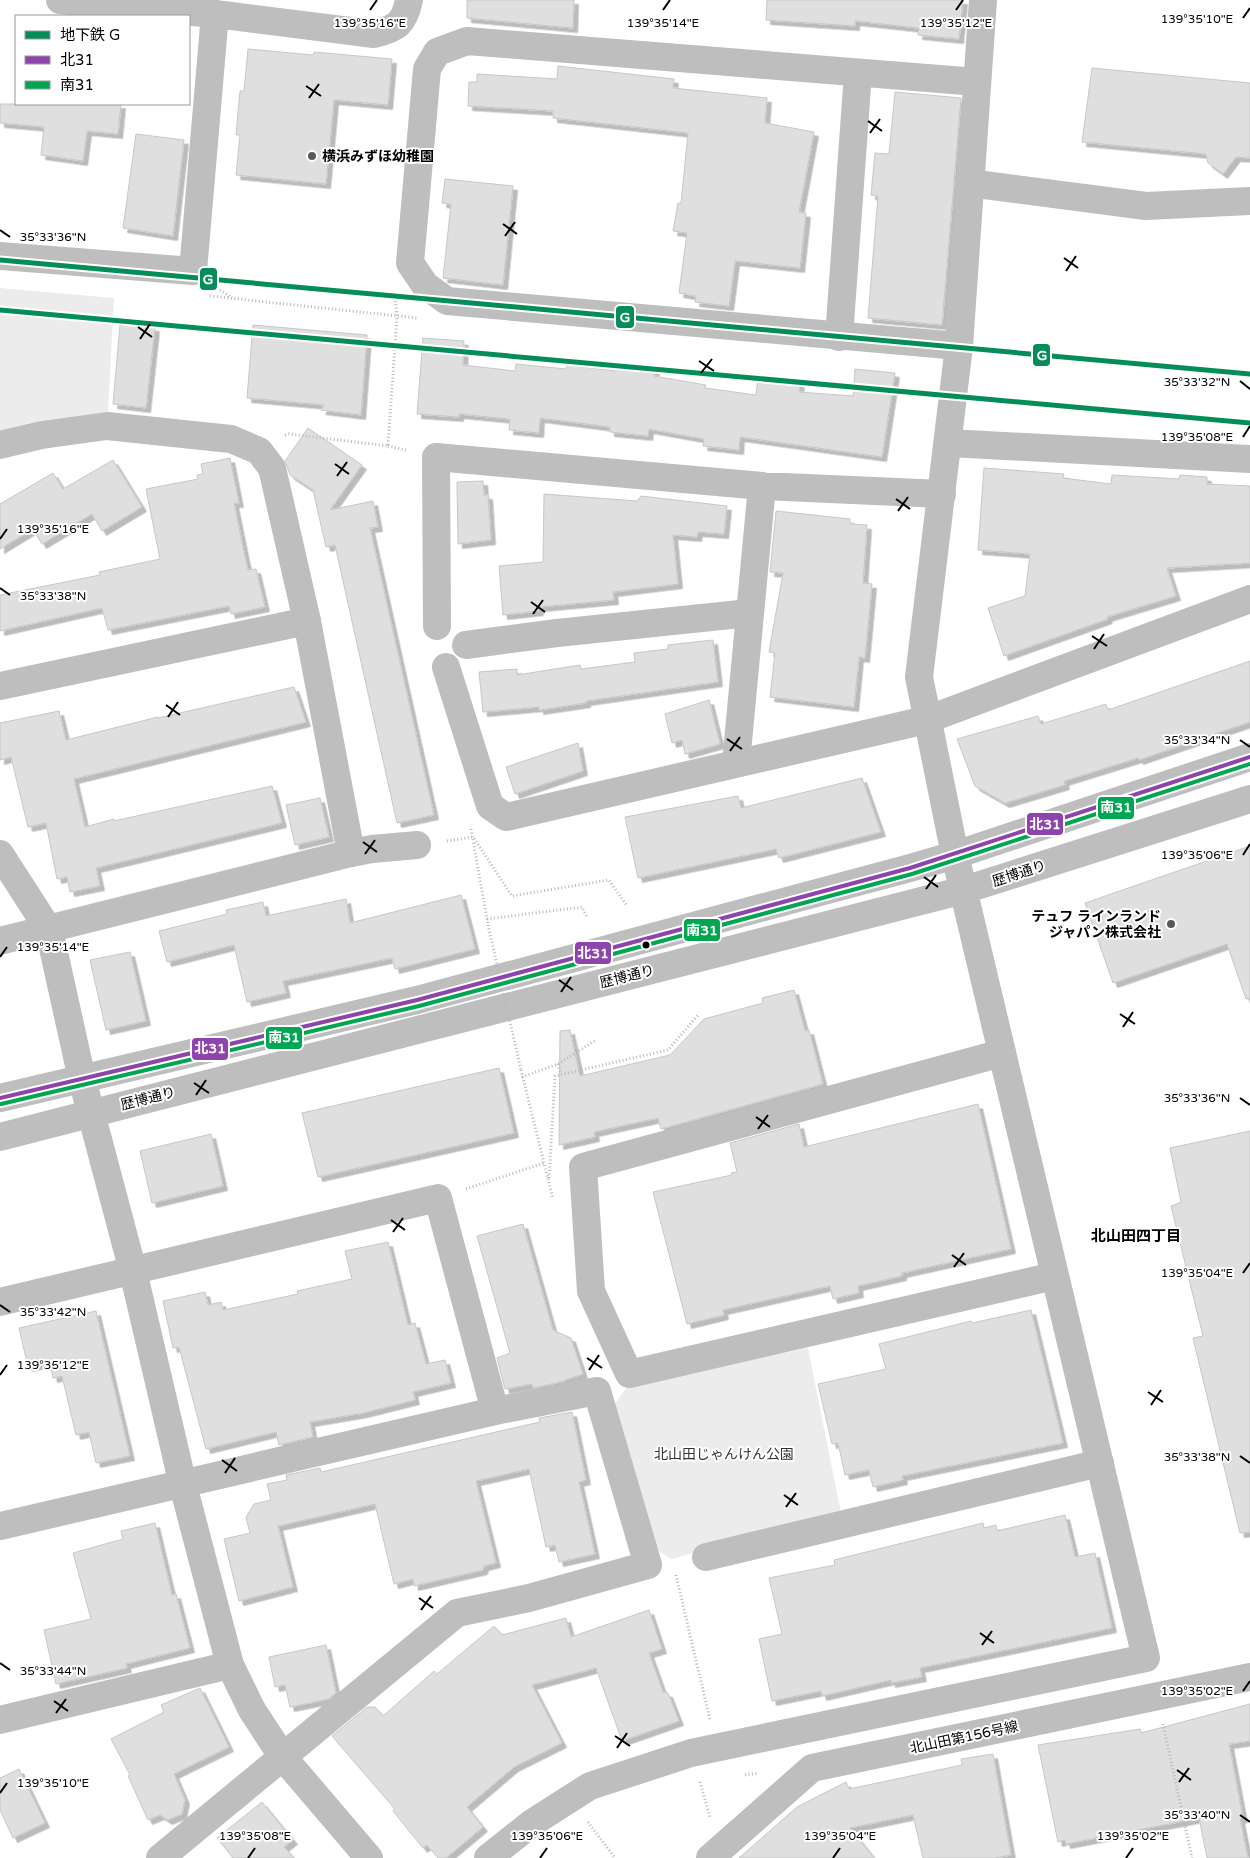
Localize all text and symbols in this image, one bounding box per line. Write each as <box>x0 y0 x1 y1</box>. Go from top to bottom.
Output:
text: 139°35'10"E <box>1161 12 1234 26</box>
legend <box>15 15 190 105</box>
text: 139°35'16"E <box>334 16 407 30</box>
text: 139°35'14"E <box>627 16 700 30</box>
text: 139°35'12"E <box>920 16 993 30</box>
text: 地下鉄 G <box>60 26 120 44</box>
text: 北31 <box>60 51 94 69</box>
text: 南31 <box>60 76 94 94</box>
place label: 横浜みずほ幼稚園 <box>322 148 434 165</box>
marker: 横浜みずほ幼稚園 <box>306 150 318 162</box>
text: 35°33'36"N <box>20 230 86 244</box>
line badge: G <box>199 267 218 291</box>
text: G <box>203 271 213 288</box>
line badge: G <box>615 305 635 329</box>
text: G <box>620 309 630 326</box>
line badge: G <box>1032 343 1051 367</box>
text: G <box>1037 347 1047 364</box>
text: 35°33'32"N <box>1164 375 1230 389</box>
text: 139°35'08"E <box>1161 430 1234 444</box>
text: 139°35'16"E <box>17 522 90 536</box>
text: 35°33'38"N <box>20 589 86 603</box>
text: 35°33'34"N <box>1164 733 1230 747</box>
line badge: 南31 <box>1097 796 1135 820</box>
text: 南31 <box>1100 799 1132 816</box>
line badge: 北31 <box>1026 812 1064 836</box>
text: 北31 <box>1029 816 1061 833</box>
text: 139°35'06"E <box>1161 848 1234 862</box>
street label: 歴博通り <box>990 857 1048 890</box>
place label: テュフ ラインランド ジャパン株式会社 <box>1031 908 1161 941</box>
line badge: 南31 <box>683 918 721 942</box>
marker: テュフ ラインランド ジャパン株式会社 <box>1165 918 1177 930</box>
text: 南31 <box>686 922 718 939</box>
text: 139°35'14"E <box>17 940 90 954</box>
unlabelled marker <box>641 940 651 950</box>
line badge: 北31 <box>574 941 612 965</box>
text: 北31 <box>577 945 609 962</box>
street label: 歴博通り <box>598 961 656 992</box>
line badge: 南31 <box>265 1026 303 1050</box>
text: 南31 <box>268 1029 300 1046</box>
line badge: 北31 <box>191 1037 229 1061</box>
text: 北31 <box>194 1040 226 1057</box>
street label: 歴博通り <box>119 1083 177 1114</box>
text: 35°33'36"N <box>1164 1091 1230 1105</box>
district label: 北山田四丁目 <box>1091 1227 1181 1245</box>
text: 139°35'04"E <box>1161 1266 1234 1280</box>
text: 35°33'42"N <box>20 1305 86 1319</box>
text: 139°35'12"E <box>17 1358 90 1372</box>
park label: 北山田じゃんけん公園 <box>654 1446 794 1463</box>
text: 35°33'38"N <box>1164 1450 1230 1464</box>
text: 35°33'44"N <box>20 1664 86 1678</box>
text: 139°35'02"E <box>1161 1684 1234 1698</box>
street label: 北山田第156号線 <box>908 1718 1020 1757</box>
text: 139°35'10"E <box>17 1776 90 1790</box>
text: 35°33'40"N <box>1164 1808 1230 1822</box>
text: 139°35'08"E <box>219 1829 292 1843</box>
text: 139°35'06"E <box>511 1829 584 1843</box>
text: 139°35'04"E <box>804 1829 877 1843</box>
text: 139°35'02"E <box>1097 1829 1170 1843</box>

